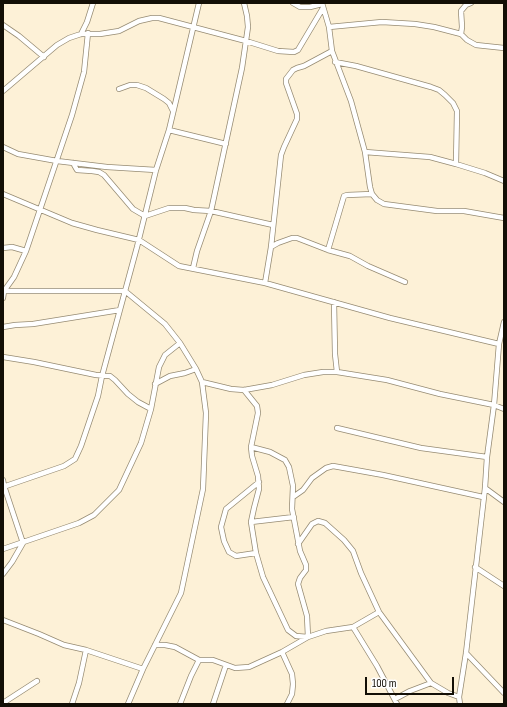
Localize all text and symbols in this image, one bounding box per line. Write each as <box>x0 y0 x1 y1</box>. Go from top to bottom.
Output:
scale bar <box>367 669 456 695</box>
text: 100 m <box>372 676 397 691</box>

